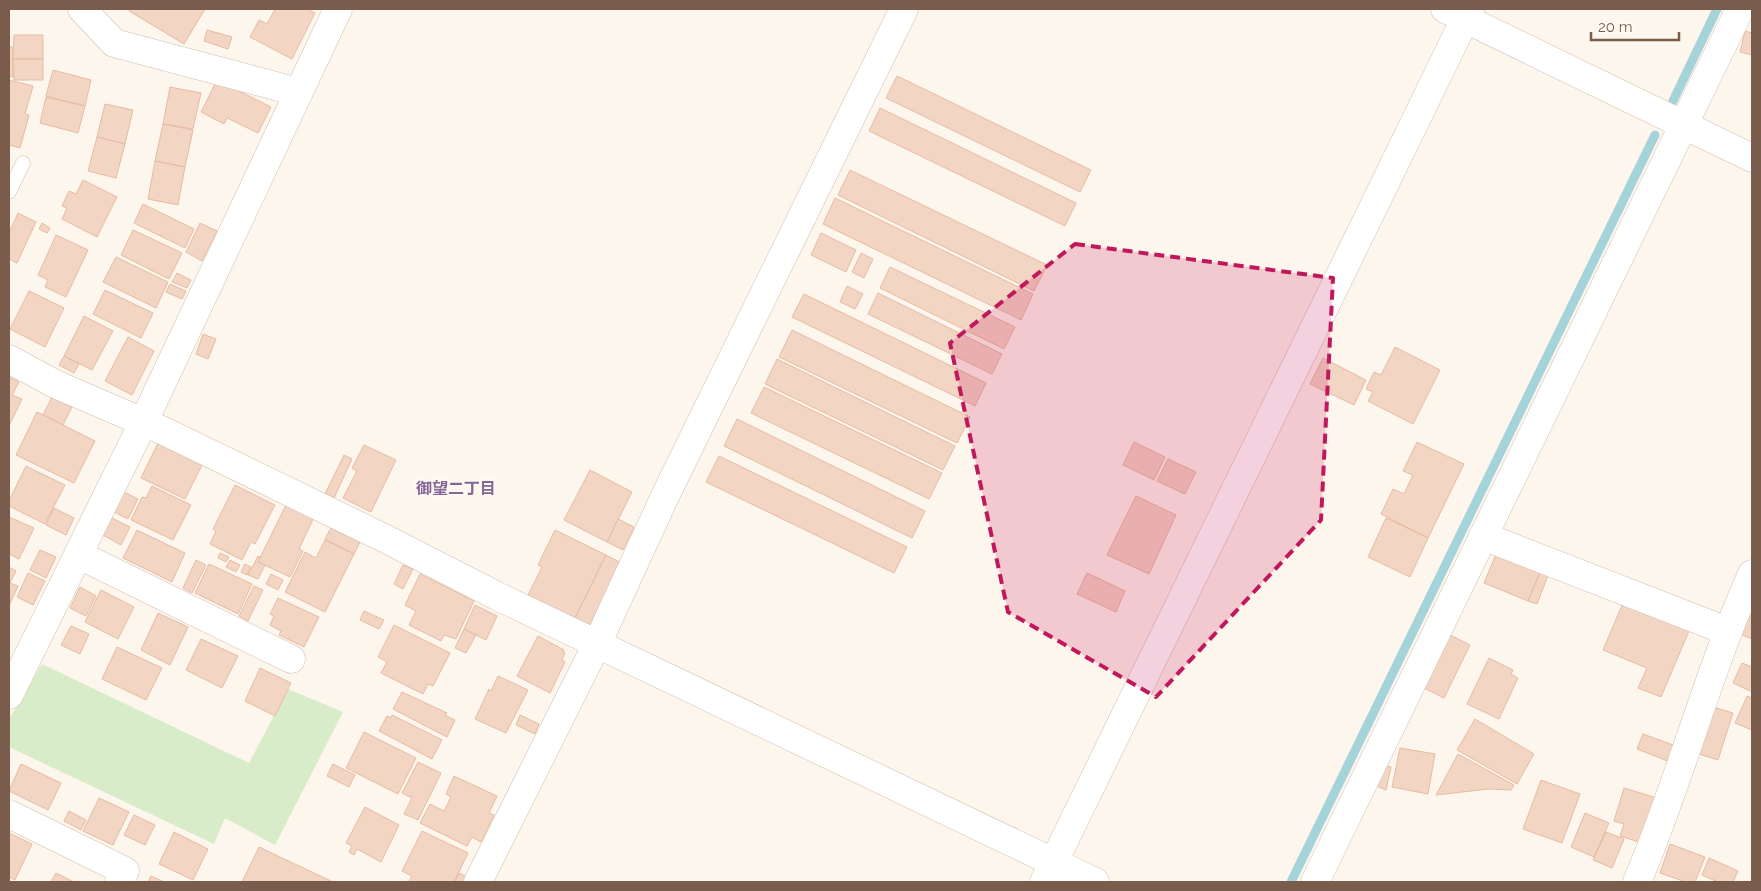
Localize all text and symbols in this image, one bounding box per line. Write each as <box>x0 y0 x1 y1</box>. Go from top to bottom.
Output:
scale bar <box>1591 10 1678 42</box>
text: 20 m <box>1598 18 1633 36</box>
district label: 御望二丁目 <box>416 479 496 498</box>

